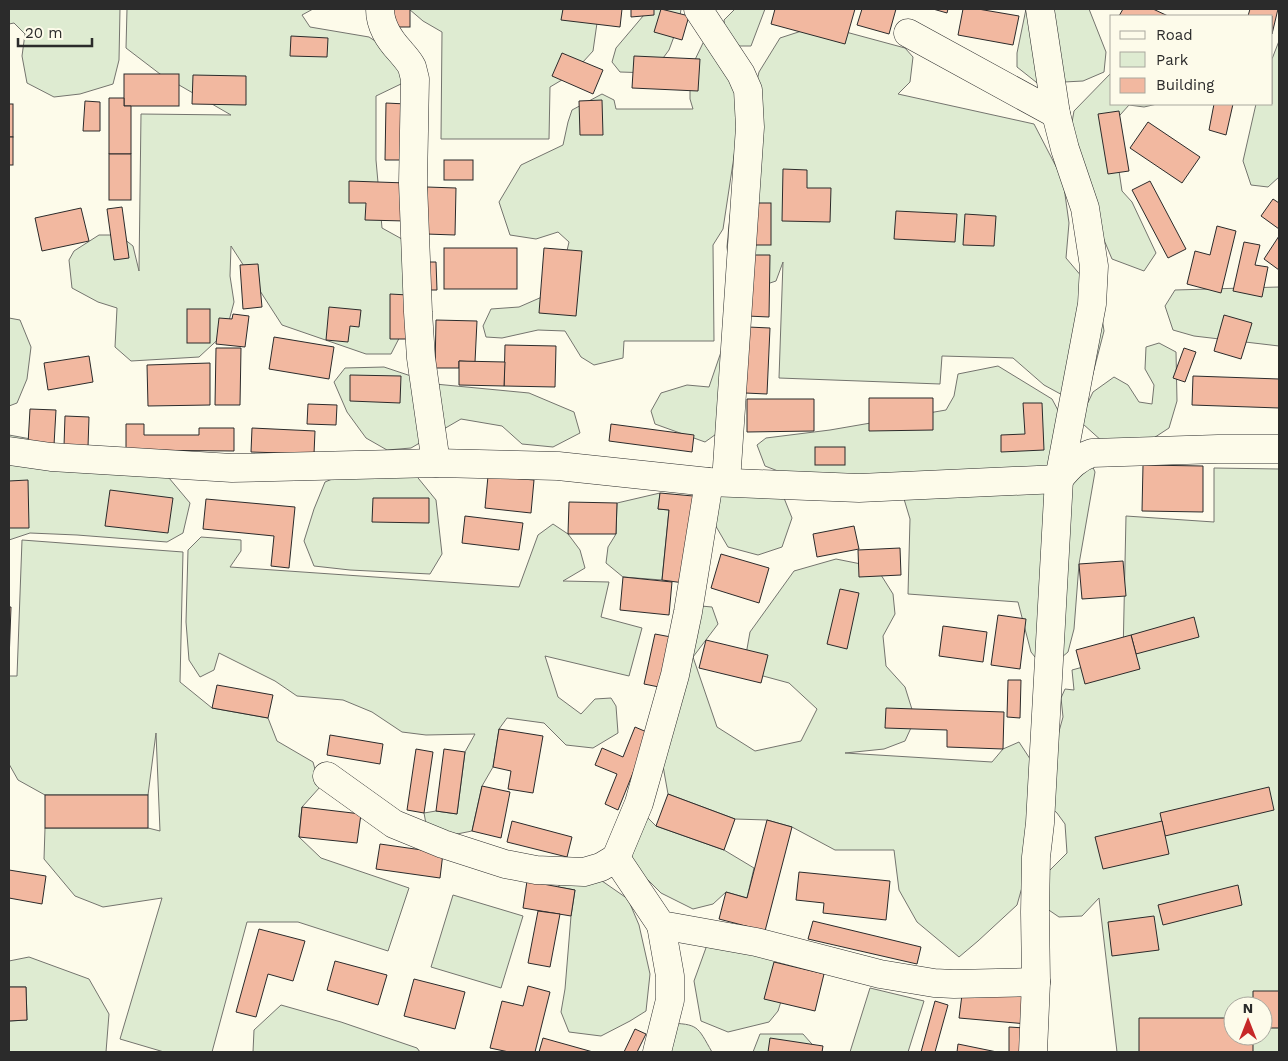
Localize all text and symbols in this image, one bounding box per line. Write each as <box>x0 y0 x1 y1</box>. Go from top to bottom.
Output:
scale bar <box>18 15 91 47</box>
legend <box>1110 15 1273 105</box>
text: 20 m <box>25 24 63 42</box>
text: Road <box>1156 26 1193 44</box>
text: Park <box>1156 51 1189 69</box>
text: Building <box>1156 76 1214 94</box>
north arrow <box>1223 996 1273 1046</box>
text: N <box>1243 1000 1253 1016</box>

